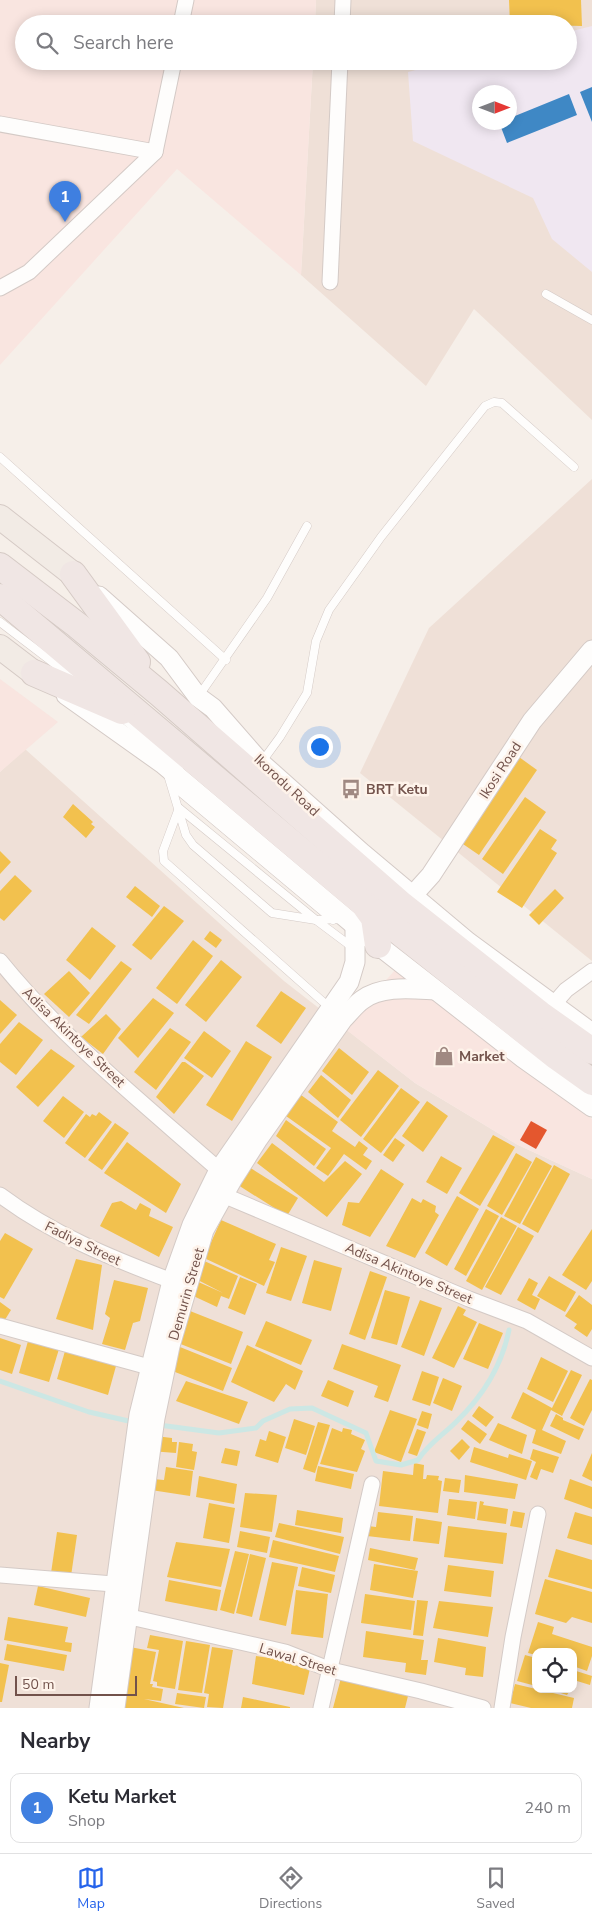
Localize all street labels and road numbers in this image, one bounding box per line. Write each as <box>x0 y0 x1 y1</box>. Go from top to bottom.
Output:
street label: Ikosi Road <box>475 738 526 802</box>
street label: Ikorodu Road <box>250 750 324 821</box>
street label: Adisa Akintoye Street <box>18 983 129 1092</box>
street label: Fadiya Street <box>42 1217 124 1270</box>
street label: Adisa Akintoye Street <box>342 1238 475 1309</box>
street label: Demurin Street <box>164 1245 209 1343</box>
street label: Lawal Street <box>257 1639 339 1680</box>

